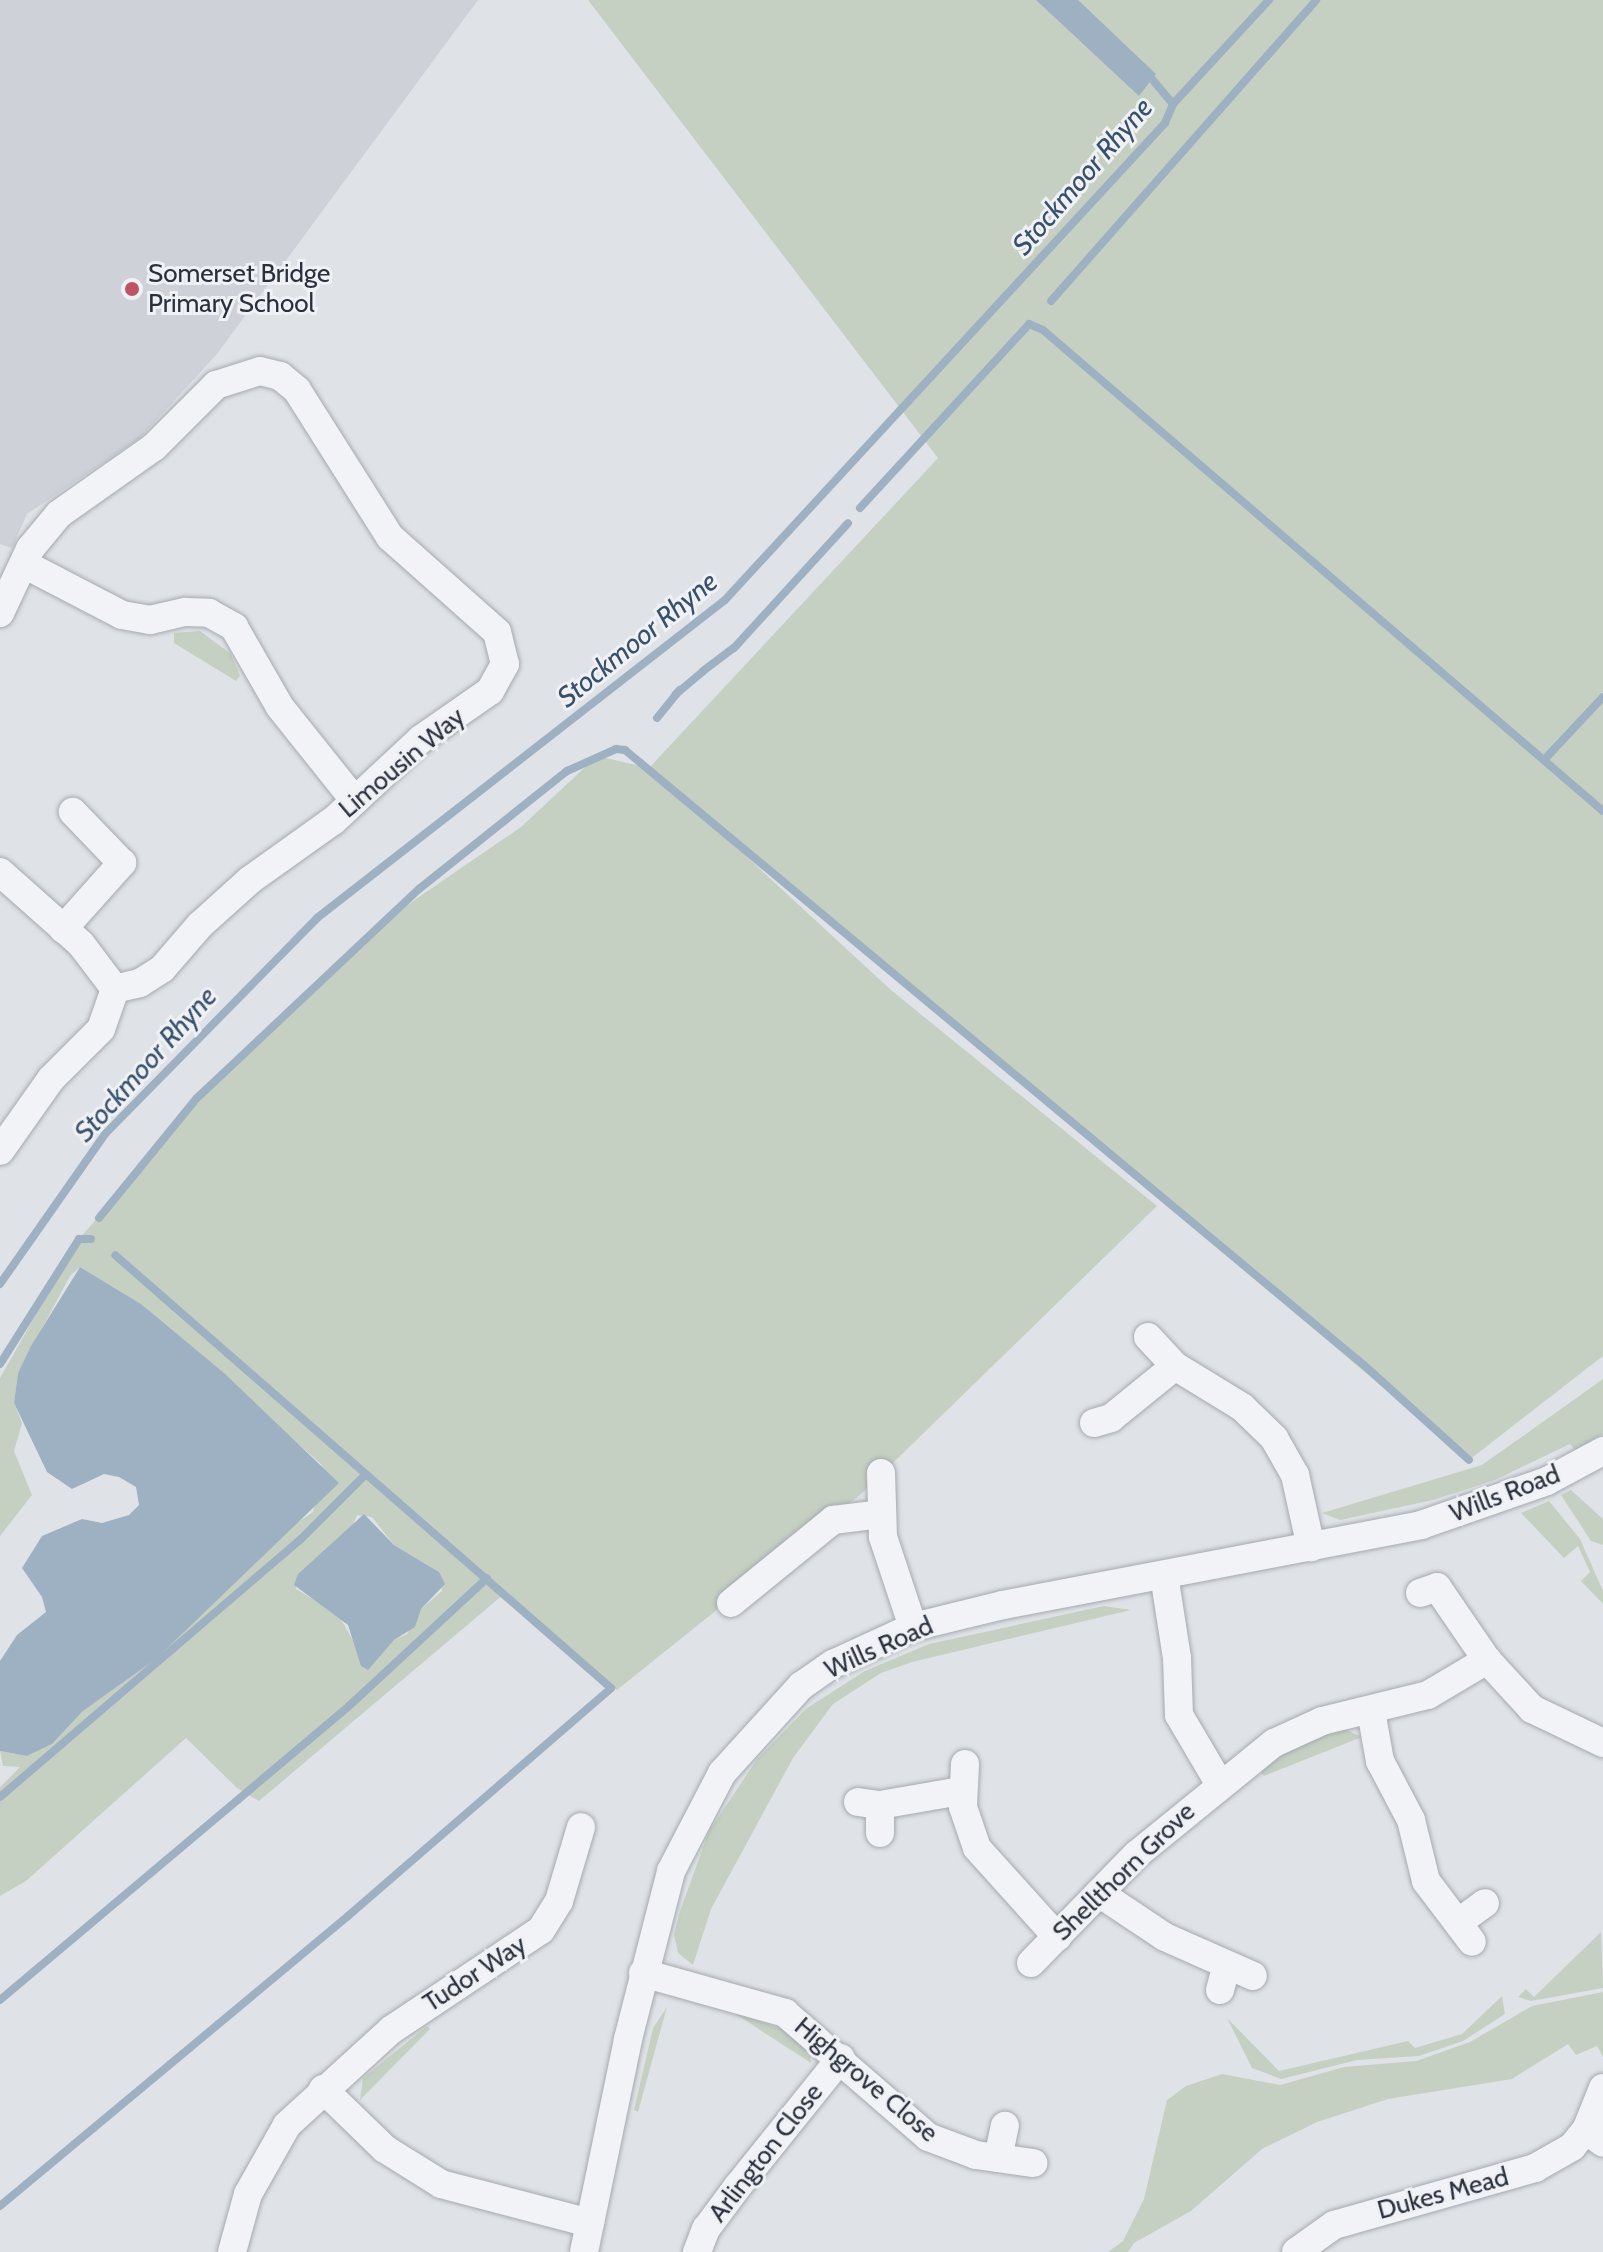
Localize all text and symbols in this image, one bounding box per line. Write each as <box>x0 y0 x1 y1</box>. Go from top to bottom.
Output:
water label: Stockmoor Rhyne <box>1005 91 1159 261</box>
place label: Somerset Bridge Primary School <box>148 258 330 320</box>
marker: Somerset Bridge Primary School <box>123 280 141 298</box>
water label: Stockmoor Rhyne <box>550 564 724 714</box>
street label: Limousin Way <box>333 701 471 825</box>
water label: Stockmoor Rhyne <box>67 980 223 1148</box>
street label: Wills Road <box>1446 1459 1564 1529</box>
street label: Wills Road <box>820 1610 938 1686</box>
street label: Shellthorn Grove <box>1046 1796 1202 1948</box>
street label: Tudor Way <box>418 1929 532 2019</box>
street label: Highgrove Close <box>788 2011 944 2149</box>
street label: Arlington Close <box>702 2078 830 2228</box>
street label: Dukes Mead <box>1374 2162 1512 2226</box>

